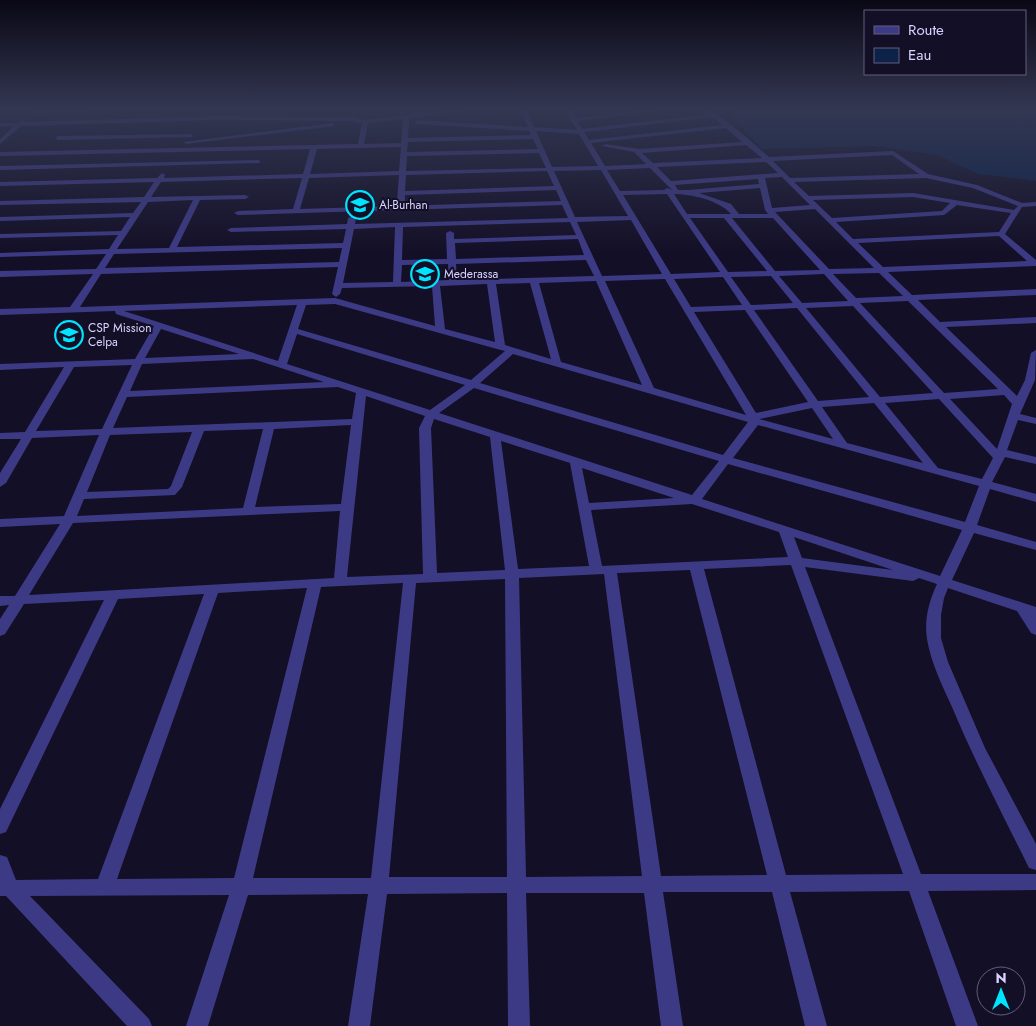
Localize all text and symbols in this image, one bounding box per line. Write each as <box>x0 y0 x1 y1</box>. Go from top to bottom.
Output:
legend <box>864 10 1026 75</box>
text: Route <box>908 19 944 41</box>
text: Eau <box>908 44 931 66</box>
school or university icon: Al-Burhan <box>345 190 375 220</box>
place label: Al-Burhan <box>379 196 428 214</box>
school or university icon: Mederassa <box>410 259 440 289</box>
place label: Mederassa <box>444 265 498 283</box>
place label: CSP Mission Celpa <box>88 319 151 351</box>
school or university icon: CSP Mission Celpa <box>54 320 84 350</box>
north arrow <box>976 966 1026 1016</box>
text: N <box>995 968 1007 988</box>

